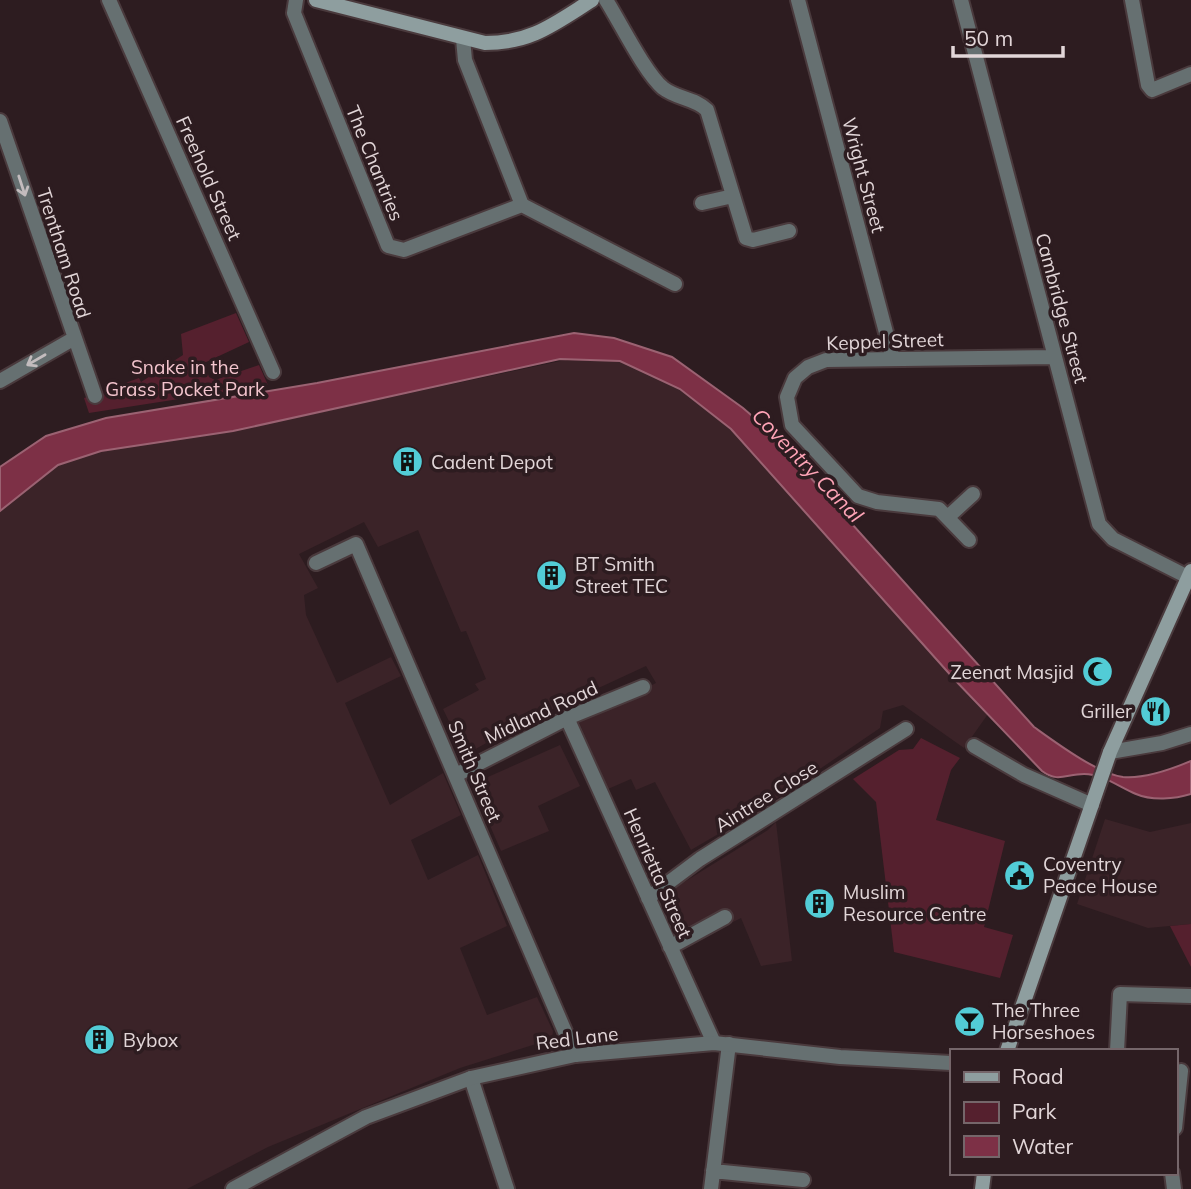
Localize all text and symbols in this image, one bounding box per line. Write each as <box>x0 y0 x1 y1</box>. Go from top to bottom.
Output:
scale bar <box>953 14 1063 58</box>
text: 50 m <box>964 25 1013 51</box>
street label: The Chantries <box>341 102 409 224</box>
street label: Freehold Street <box>171 112 247 244</box>
street label: Wright Street <box>837 115 891 236</box>
one-way arrow <box>16 174 29 196</box>
street label: Trentham Road <box>32 185 96 321</box>
street label: Cambridge Street <box>1030 230 1094 386</box>
street label: Keppel Street <box>826 327 944 355</box>
one-way arrow <box>27 353 47 367</box>
park label: Snake in the Grass Pocket Park <box>105 355 265 401</box>
water label: Coventry Canal <box>747 402 869 528</box>
building icon: Cadent Depot <box>391 445 425 479</box>
place label: Cadent Depot <box>431 450 553 474</box>
place label: BT Smith Street TEC <box>575 552 668 598</box>
building icon: BT Smith Street TEC <box>535 558 569 592</box>
mosque icon: Zeenat Masjid <box>1080 655 1114 689</box>
place label: Zeenat Masjid <box>951 660 1074 684</box>
street label: Midland Road <box>481 675 601 749</box>
restaurant icon: Griller <box>1138 694 1172 728</box>
place label: Griller <box>1080 699 1132 723</box>
street label: Smith Street <box>443 716 507 826</box>
street label: Aintree Close <box>710 755 822 837</box>
street label: Henrietta Street <box>619 804 698 942</box>
place label: Coventry Peace House <box>1043 852 1157 898</box>
public building icon: Coventry Peace House <box>1003 858 1037 892</box>
place label: Muslim Resource Centre <box>843 880 986 926</box>
building icon: Muslim Resource Centre <box>803 886 837 920</box>
place label: The Three Horseshoes <box>992 998 1095 1044</box>
bar icon: The Three Horseshoes <box>952 1004 986 1038</box>
street label: Red Lane <box>534 1021 620 1055</box>
building icon: Bybox <box>83 1023 117 1057</box>
place label: Bybox <box>123 1028 178 1052</box>
legend <box>950 1049 1177 1175</box>
text: Road <box>1012 1063 1063 1089</box>
text: Park <box>1012 1098 1056 1124</box>
text: Water <box>1012 1133 1073 1159</box>

